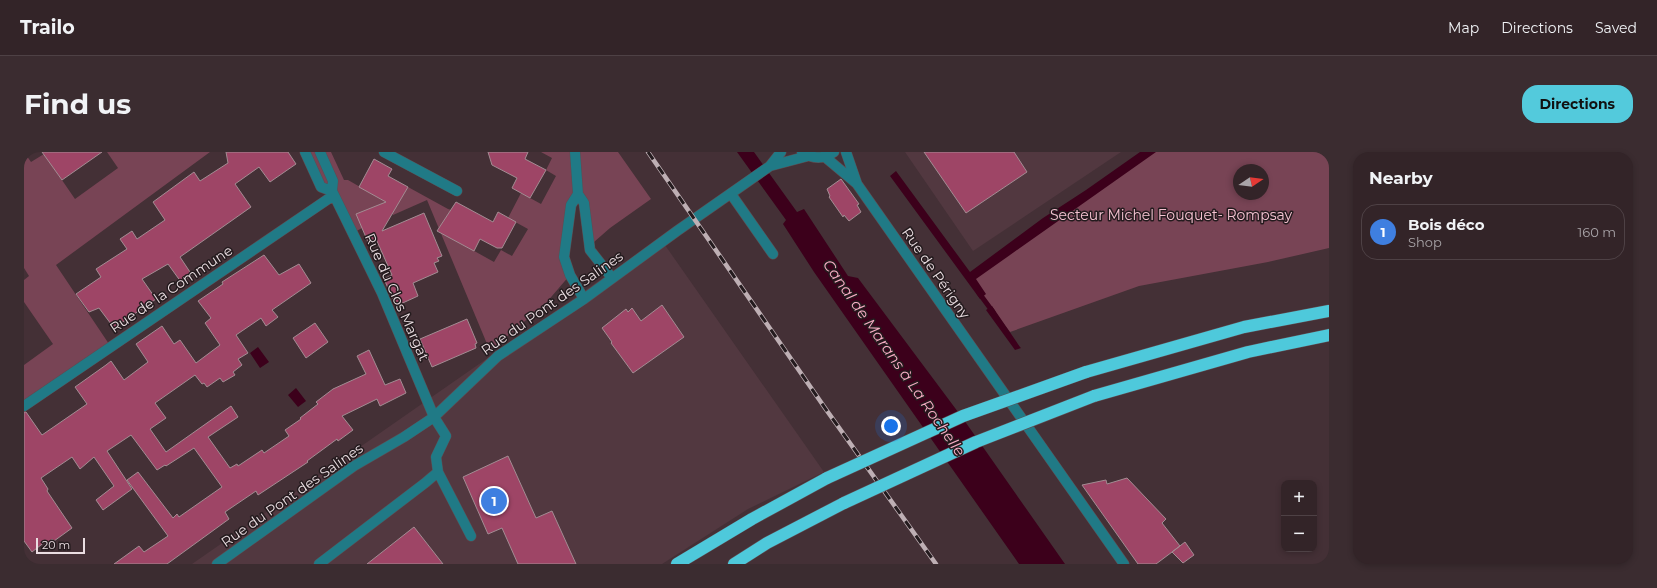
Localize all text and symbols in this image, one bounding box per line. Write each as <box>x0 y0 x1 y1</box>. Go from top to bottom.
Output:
text: Trailo <box>20 16 75 39</box>
text: Map <box>1448 19 1479 37</box>
text: Directions <box>1501 19 1573 37</box>
text: Saved <box>1595 19 1637 37</box>
button: Directions <box>1522 85 1633 123</box>
text: Find us <box>24 87 131 121</box>
north arrow <box>1233 164 1269 200</box>
text: Nearby <box>1369 168 1433 188</box>
park label: Secteur Michel Fouquet- Rompsay <box>1050 206 1293 224</box>
text: Bois déco <box>1408 215 1484 234</box>
street label: Rue de Périgny <box>898 224 974 322</box>
text: 1 <box>1380 224 1386 240</box>
text: 160 m <box>1578 224 1616 240</box>
street label: Rue du Clos Margat <box>361 230 433 364</box>
text: Shop <box>1408 234 1442 250</box>
street label: Rue de la Commune <box>106 241 236 337</box>
street label: Rue du Pont des Salines <box>477 247 627 359</box>
water label: Canal de Marans à La Rochelle <box>819 256 970 460</box>
your location <box>881 416 901 436</box>
street label: Rue du Pont des Salines <box>217 439 367 551</box>
map controls <box>1281 480 1317 552</box>
button: + <box>1281 480 1317 516</box>
pin: 1 <box>481 486 507 516</box>
button: − <box>1281 516 1317 552</box>
scale bar <box>36 536 85 555</box>
text: 20 m <box>42 538 70 552</box>

